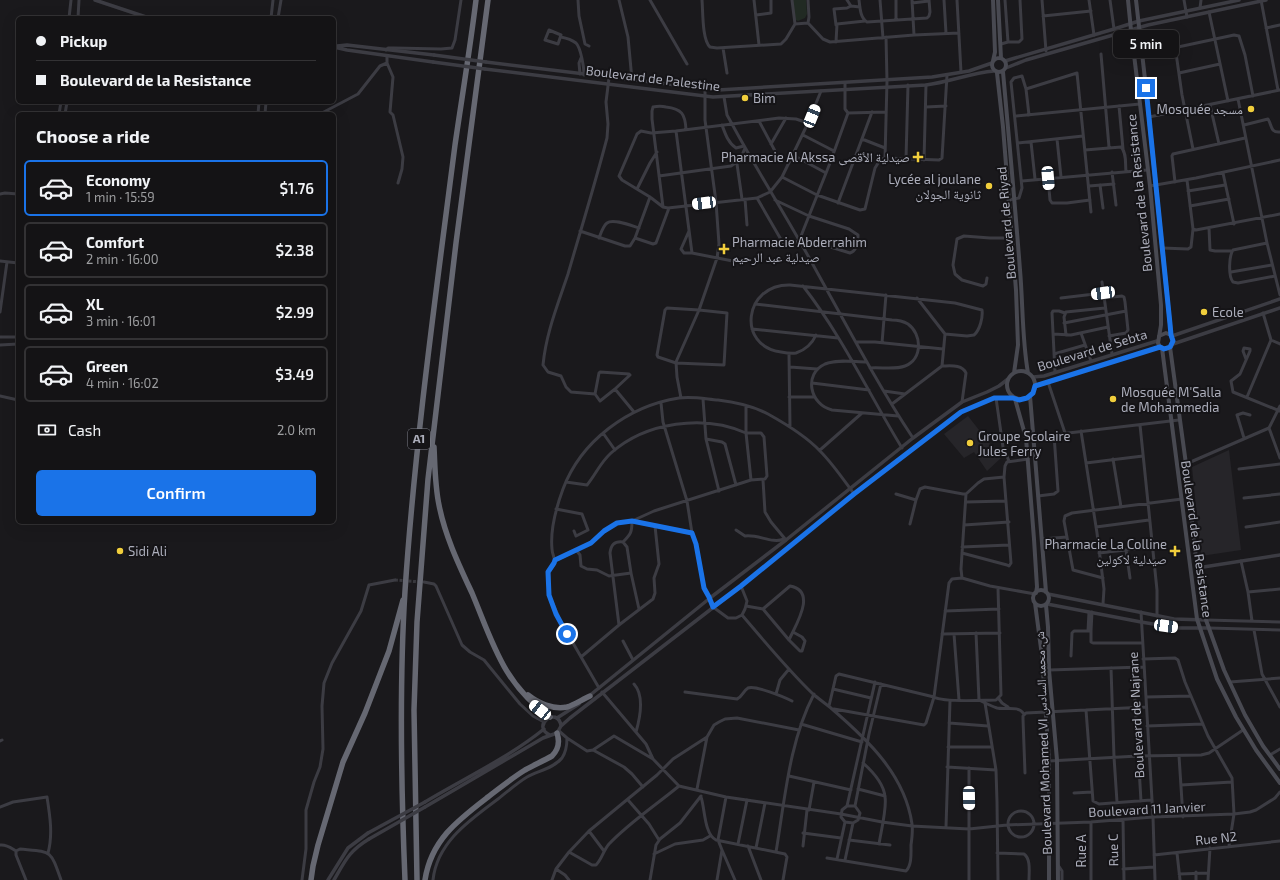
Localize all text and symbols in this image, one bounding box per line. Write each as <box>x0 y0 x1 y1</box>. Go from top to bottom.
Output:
callout: 5 min <box>1113 30 1179 58</box>
text: Pickup <box>60 32 107 50</box>
text: 5 min <box>1130 36 1162 52</box>
street label: Boulevard de Palestine <box>585 62 721 94</box>
text: Boulevard de la Resistance <box>60 71 251 89</box>
route end <box>1137 79 1155 97</box>
place label: Bim <box>753 90 776 106</box>
marker: Bim <box>740 93 750 103</box>
place label: Mosquée مسجد <box>1157 101 1243 117</box>
car <box>802 103 822 129</box>
marker: Mosquée مسجد <box>1246 104 1256 114</box>
street label: Boulevard de la Resistance <box>1123 113 1155 273</box>
text: Choose a ride <box>36 125 150 147</box>
place label: Pharmacie Al Akssa صيدلية الأقصى <box>721 149 910 166</box>
marker: Pharmacie Al Akssa صيدلية الأقصى <box>913 152 923 162</box>
street label: Boulevard de Riyad <box>993 166 1019 280</box>
car <box>1041 166 1055 190</box>
icon: car <box>38 170 74 206</box>
text: Economy <box>86 171 151 189</box>
place label: Lycée al joulane ثانوية الجولان <box>888 171 981 203</box>
text: $1.76 <box>280 179 314 197</box>
marker: Lycée al joulane ثانوية الجولان <box>984 181 994 191</box>
text: 1 min · 15:59 <box>86 189 155 205</box>
car <box>691 196 717 210</box>
icon: car <box>38 232 74 268</box>
text: Comfort <box>86 233 144 251</box>
place label: Pharmacie Abderrahim صيدلية عبد الرحيم <box>732 234 867 266</box>
text: $2.38 <box>276 241 314 259</box>
marker: Pharmacie Abderrahim صيدلية عبد الرحيم <box>719 244 729 254</box>
text: 2 min · 16:00 <box>86 251 159 267</box>
car <box>1090 285 1116 301</box>
icon: car <box>38 294 74 330</box>
text: XL <box>86 295 104 313</box>
text: $2.99 <box>276 303 314 321</box>
place label: Ecole <box>1212 304 1244 320</box>
marker: Ecole <box>1199 307 1209 317</box>
text: 3 min · 16:01 <box>86 313 156 329</box>
street label: Boulevard de Sebta <box>1035 326 1149 374</box>
icon: car <box>38 356 74 392</box>
text: Green <box>86 357 128 375</box>
text: $3.49 <box>275 365 314 383</box>
text: 4 min · 16:02 <box>86 375 159 391</box>
place label: Mosquée M'Salla de Mohammedia <box>1121 384 1221 415</box>
marker: Mosquée M'Salla de Mohammedia <box>1108 394 1118 404</box>
icon: cash <box>36 419 58 441</box>
text: Cash <box>68 421 101 439</box>
text: 2.0 km <box>277 422 316 438</box>
place label: Groupe Scolaire Jules Ferry <box>978 428 1071 459</box>
road number: A1 <box>408 429 430 449</box>
marker: Groupe Scolaire Jules Ferry <box>965 438 975 448</box>
street label: Boulevard de la Resistance <box>1178 459 1216 619</box>
button: Confirm <box>36 470 316 516</box>
place label: Pharmacie La Colline صيدلية لاكولين <box>1044 536 1167 568</box>
place label: Sidi Ali <box>128 543 167 559</box>
marker: Sidi Ali <box>115 546 125 556</box>
marker: Pharmacie La Colline صيدلية لاكولين <box>1170 546 1180 556</box>
car <box>1153 618 1179 634</box>
route start <box>558 625 576 643</box>
street label: Boulevard Mohamed VI ش. محمد السادس <box>1031 631 1056 855</box>
street label: Boulevard de Najrane <box>1125 651 1147 779</box>
car <box>527 698 553 722</box>
car <box>963 786 975 810</box>
street label: Boulevard 11 Janvier <box>1088 798 1206 820</box>
street label: Rue N2 <box>1194 828 1238 848</box>
street label: Rue C <box>1105 833 1121 867</box>
street label: Rue A <box>1073 834 1089 868</box>

